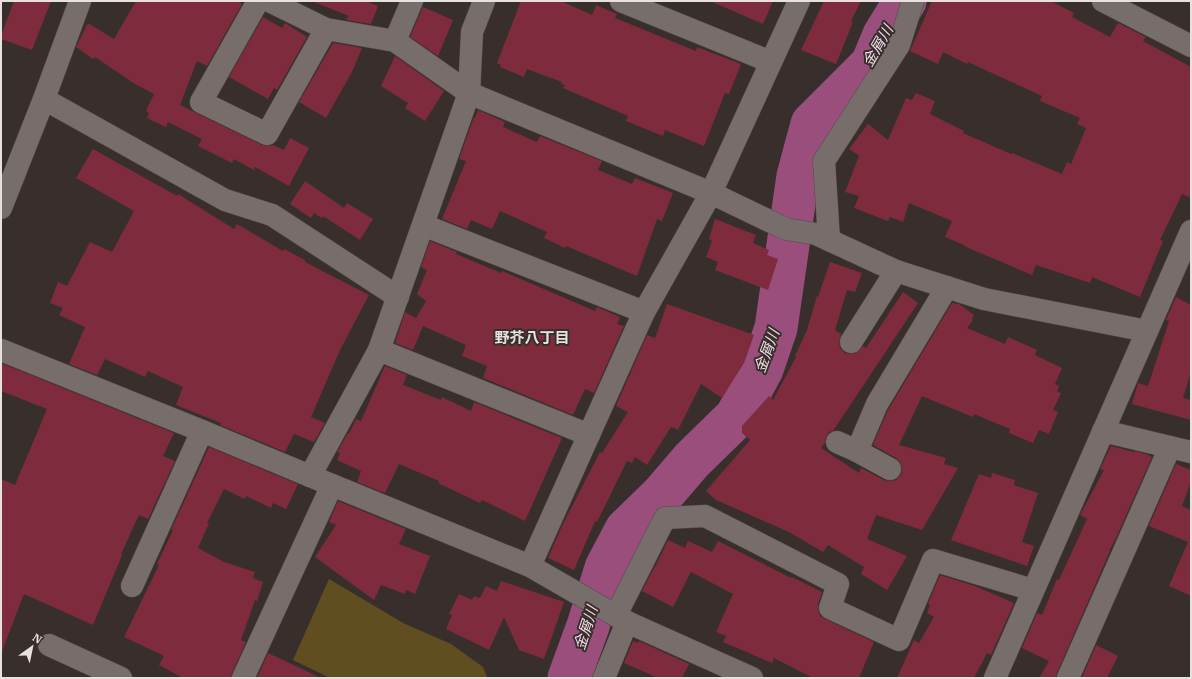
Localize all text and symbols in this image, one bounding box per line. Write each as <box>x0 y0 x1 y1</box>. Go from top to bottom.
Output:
water label: 金屑川 <box>858 20 898 70</box>
water label: 金屑川 <box>750 325 784 375</box>
district label: 野芥八丁目 <box>494 328 570 347</box>
water label: 金屑川 <box>570 602 602 652</box>
north arrow <box>12 627 52 667</box>
text: N <box>30 630 45 647</box>

